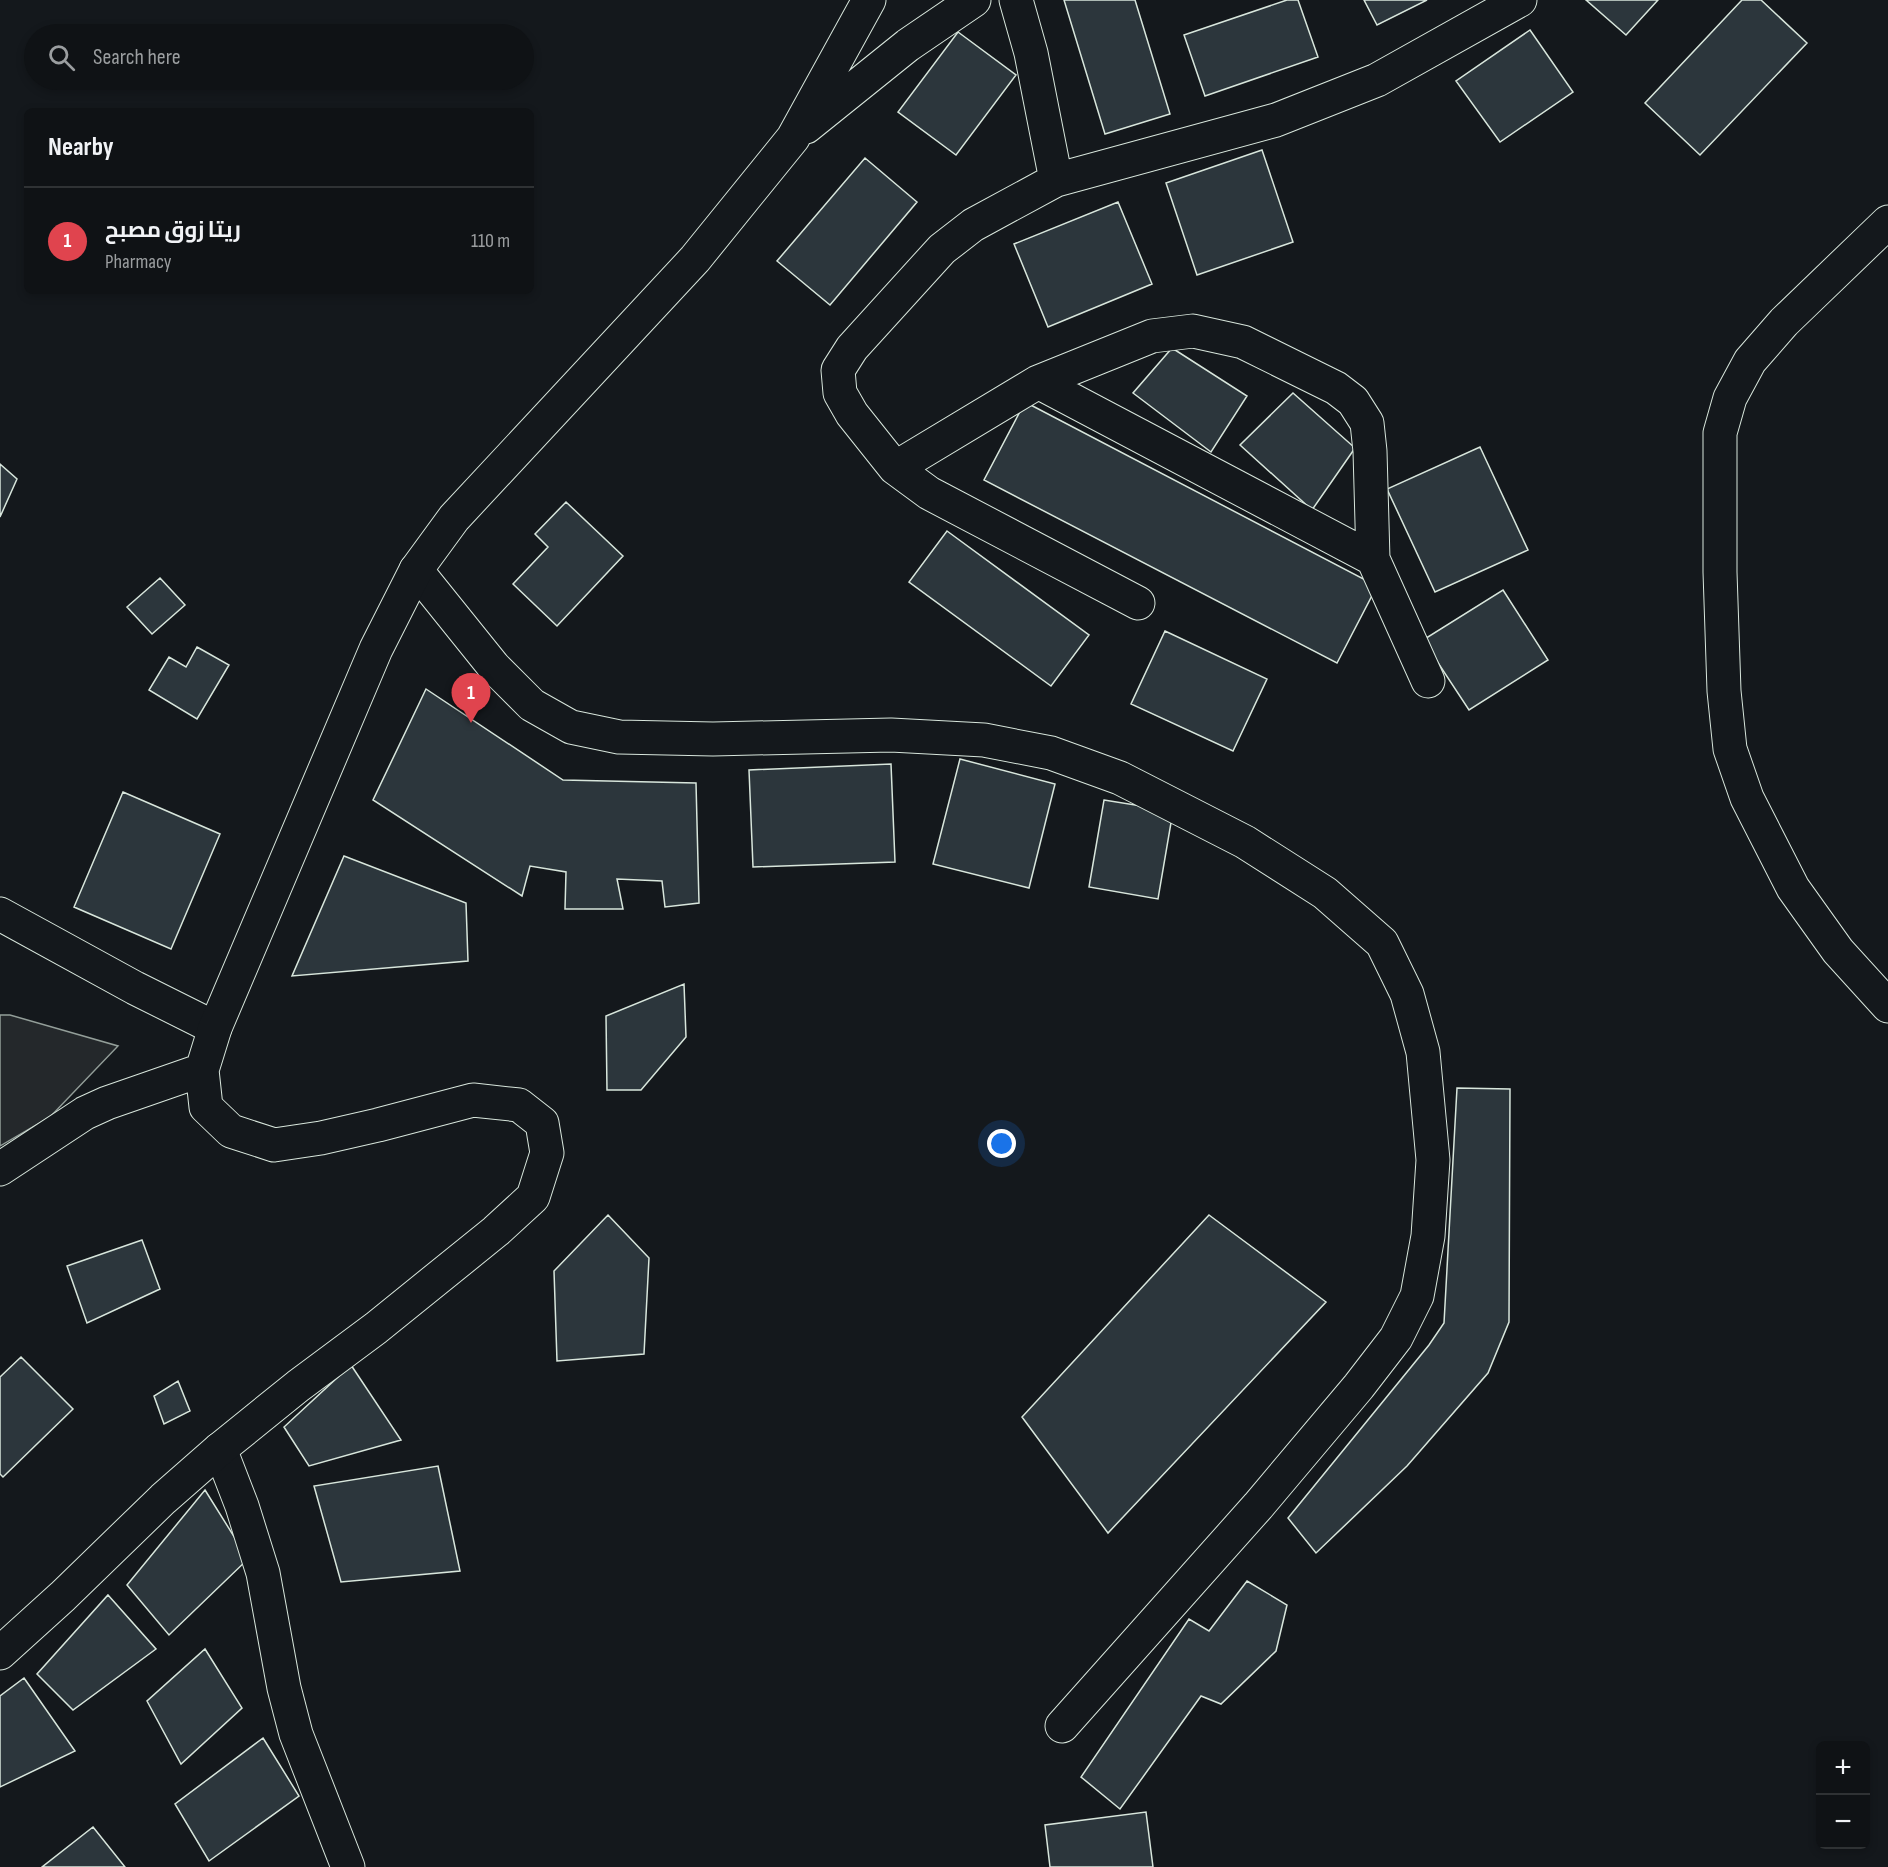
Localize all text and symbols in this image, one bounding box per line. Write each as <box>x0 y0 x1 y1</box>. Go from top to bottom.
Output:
search box <box>24 24 534 90</box>
icon: search <box>45 41 78 74</box>
text: Search here <box>93 44 180 71</box>
text: Nearby <box>48 132 114 163</box>
text: ريتا زوق مصبح <box>105 217 241 244</box>
text: 1 <box>64 229 71 253</box>
text: 110 m <box>471 229 510 253</box>
text: Pharmacy <box>105 250 172 274</box>
pin: 1 <box>452 674 490 723</box>
your location <box>987 1129 1016 1158</box>
map controls <box>1816 1741 1870 1849</box>
button: + <box>1816 1741 1870 1795</box>
button: − <box>1816 1795 1870 1849</box>

